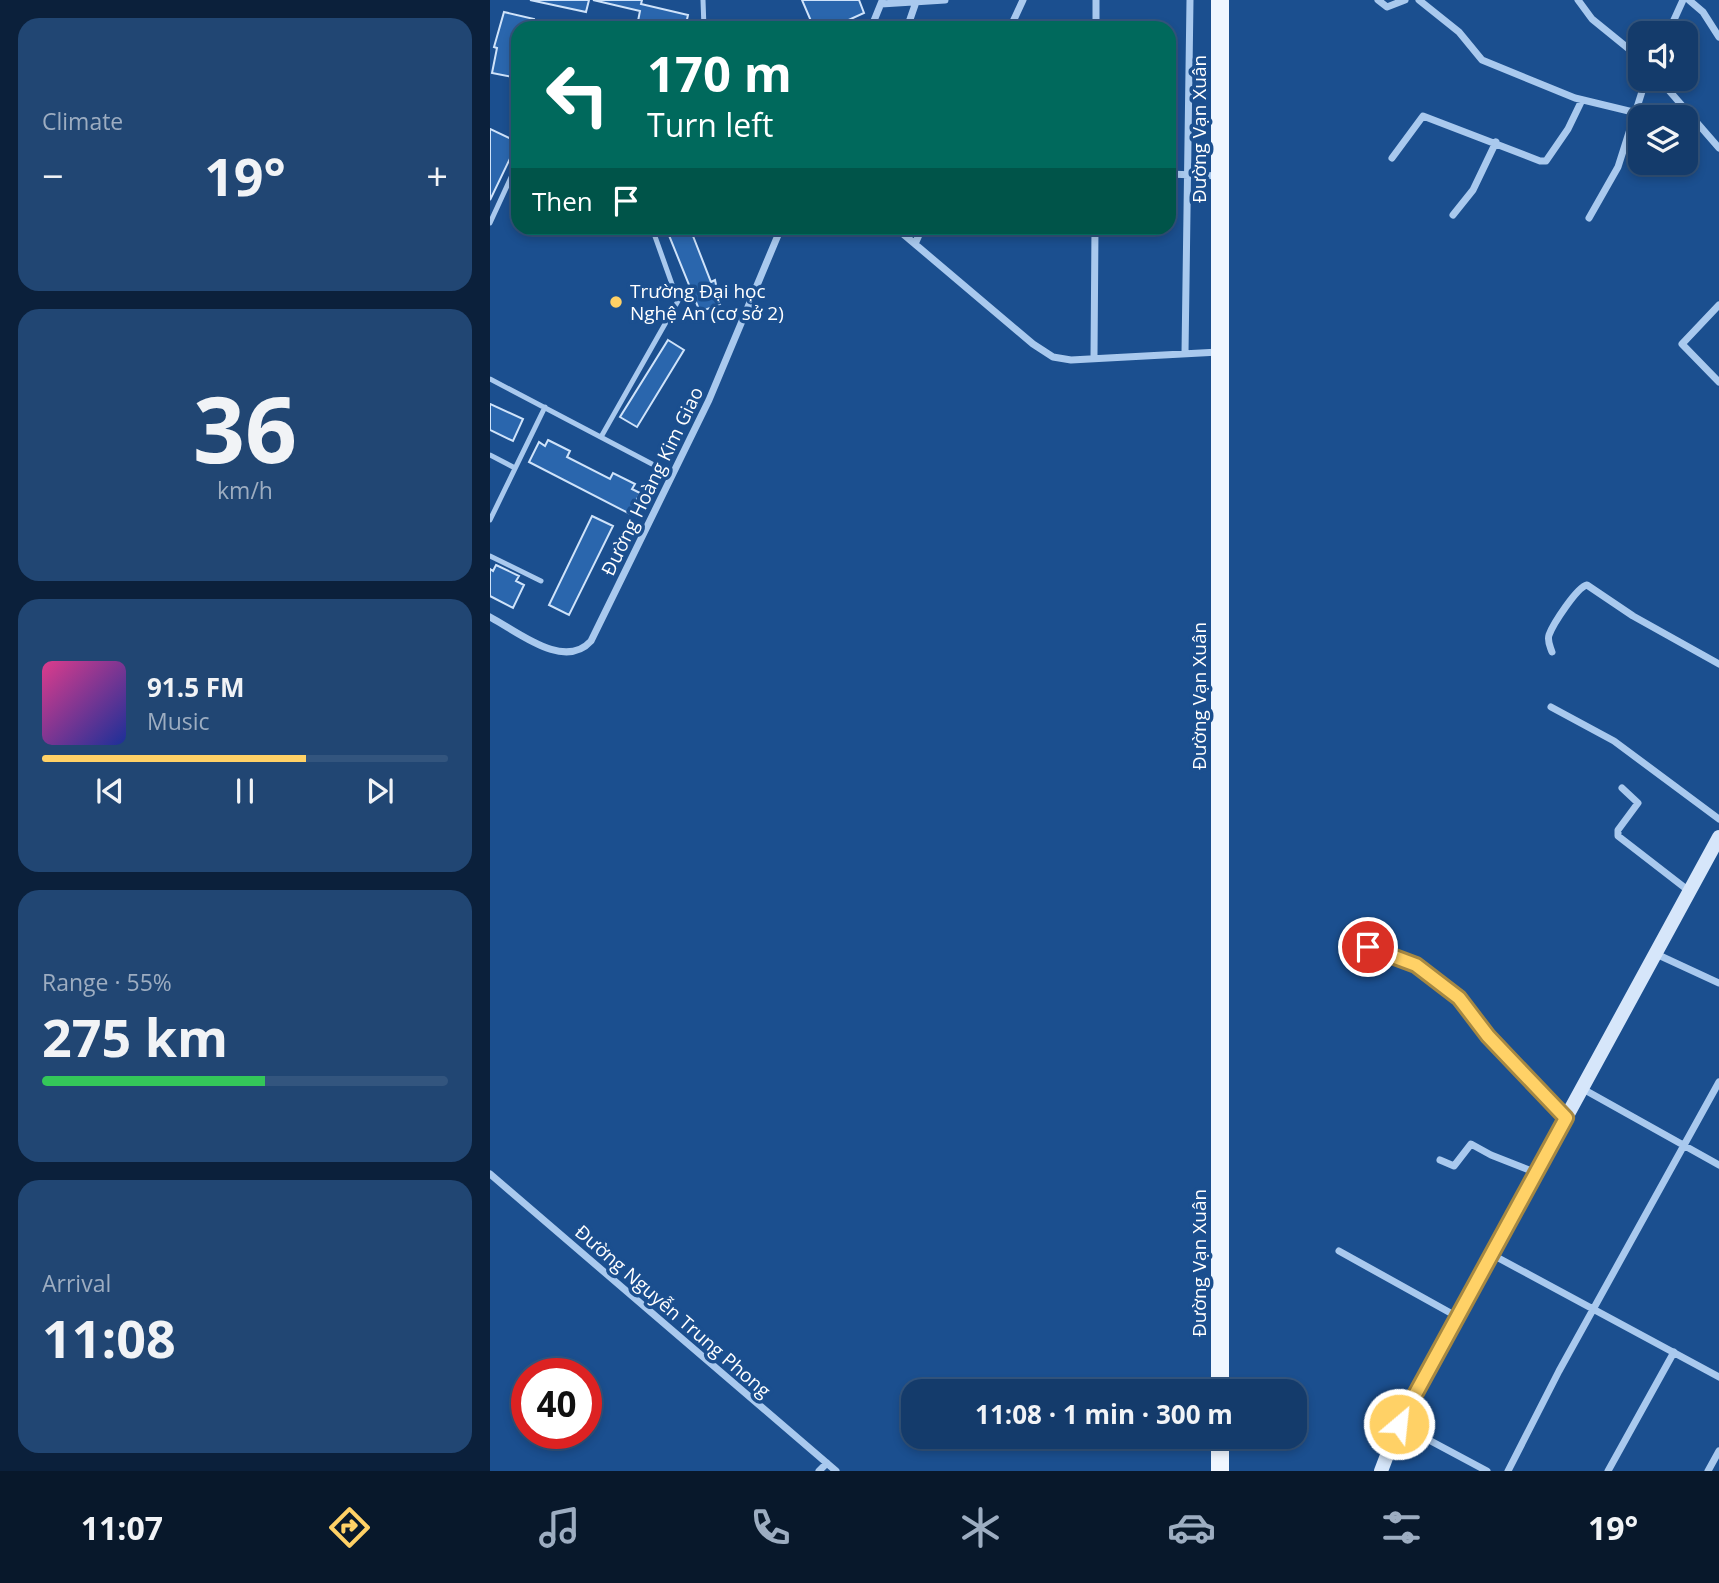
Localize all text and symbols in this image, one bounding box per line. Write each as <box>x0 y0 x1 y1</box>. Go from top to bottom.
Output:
map controls <box>1628 21 1698 175</box>
button: sound <box>1628 21 1698 91</box>
text: 170 m <box>647 40 792 106</box>
icon: left <box>532 49 623 140</box>
street label: Đường Vạn Xuân <box>1186 55 1212 203</box>
text: Turn left <box>647 103 773 146</box>
text: Climate <box>42 105 123 137</box>
button: layers <box>1628 105 1698 175</box>
text: 19° <box>204 140 286 211</box>
text: − <box>42 149 64 201</box>
text: + <box>426 149 448 201</box>
icon: arrive <box>607 182 645 220</box>
text: Then <box>532 183 593 219</box>
place label: Trường Đại học Nghệ An (cơ sở 2) <box>630 278 784 326</box>
marker: Trường Đại học Nghệ An (cơ sở 2) <box>608 294 624 310</box>
text: 36 <box>193 366 297 490</box>
street label: Đường Hoàng Kim Giao <box>595 382 709 580</box>
text: km/h <box>217 474 273 506</box>
street label: Đường Vạn Xuân <box>1186 622 1212 770</box>
text: 91.5 FM <box>147 669 245 705</box>
text: Music <box>147 705 210 737</box>
icon: previous <box>91 772 129 810</box>
icon: pause <box>226 772 264 810</box>
icon: next <box>361 772 399 810</box>
pin <box>1338 917 1398 977</box>
icon: arrive <box>1349 928 1387 966</box>
text: Range · 55% <box>42 966 172 998</box>
text: 275 km <box>42 1001 228 1072</box>
street label: Đường Vạn Xuân <box>1186 1189 1212 1337</box>
street label: Đường Nguyễn Trung Phong <box>570 1219 776 1403</box>
text: Arrival <box>42 1267 111 1299</box>
text: 11:08 <box>42 1302 176 1373</box>
speed limit sign: 40 <box>511 1358 602 1449</box>
position arrow <box>1362 1387 1436 1461</box>
text: 11:08 · 1 min · 300 m <box>975 1396 1233 1432</box>
icon: directions <box>325 1503 374 1552</box>
icon: music <box>535 1503 584 1552</box>
icon: phone <box>746 1503 795 1552</box>
icon: climate <box>956 1503 1005 1552</box>
icon: car <box>1167 1503 1216 1552</box>
icon: filters <box>1377 1503 1426 1552</box>
text: 11:07 <box>81 1506 163 1549</box>
text: 19° <box>1588 1506 1638 1549</box>

